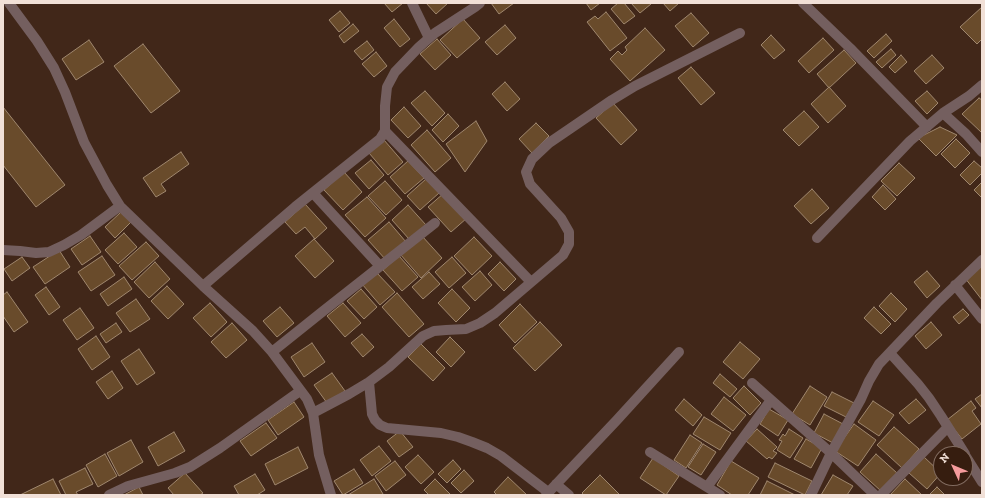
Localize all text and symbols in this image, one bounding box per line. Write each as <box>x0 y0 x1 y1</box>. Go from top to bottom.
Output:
north arrow <box>933 446 973 486</box>
text: N <box>937 450 952 466</box>

